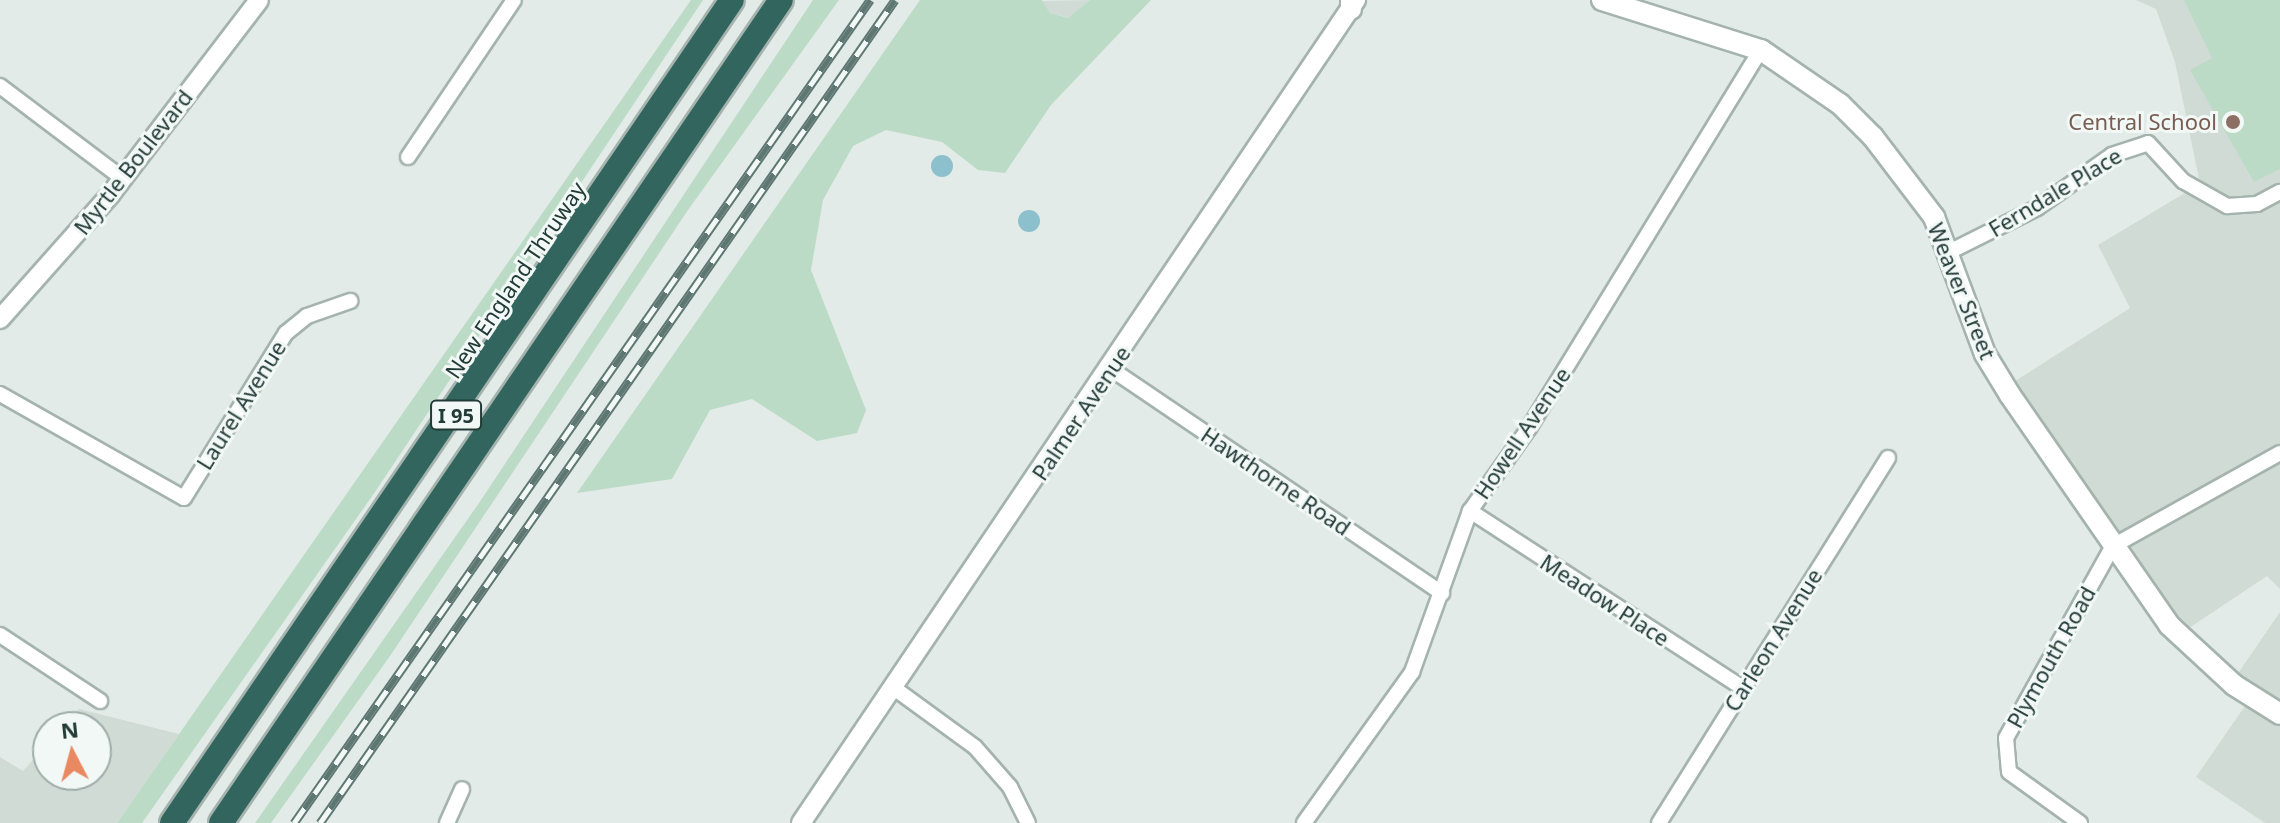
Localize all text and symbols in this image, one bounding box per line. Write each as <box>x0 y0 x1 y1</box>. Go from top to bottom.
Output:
street label: Myrtle Boulevard <box>68 84 198 240</box>
place label: Central School <box>2068 109 2217 135</box>
marker: Central School <box>2224 113 2242 131</box>
street label: Ferndale Place <box>1984 142 2126 242</box>
street label: New England Thruway <box>439 177 591 383</box>
street label: Weaver Street <box>1923 219 2001 363</box>
street label: Laurel Avenue <box>191 336 291 474</box>
street label: Palmer Avenue <box>1026 341 1136 485</box>
street label: Howell Avenue <box>1468 362 1576 504</box>
road number: I 95 <box>430 399 482 431</box>
street label: Hawthorne Road <box>1196 421 1356 541</box>
street label: Meadow Place <box>1536 549 1674 651</box>
street label: Carleon Avenue <box>1719 564 1827 716</box>
street label: Plymouth Road <box>2001 582 2101 732</box>
north arrow <box>32 711 112 791</box>
text: N <box>59 713 80 745</box>

